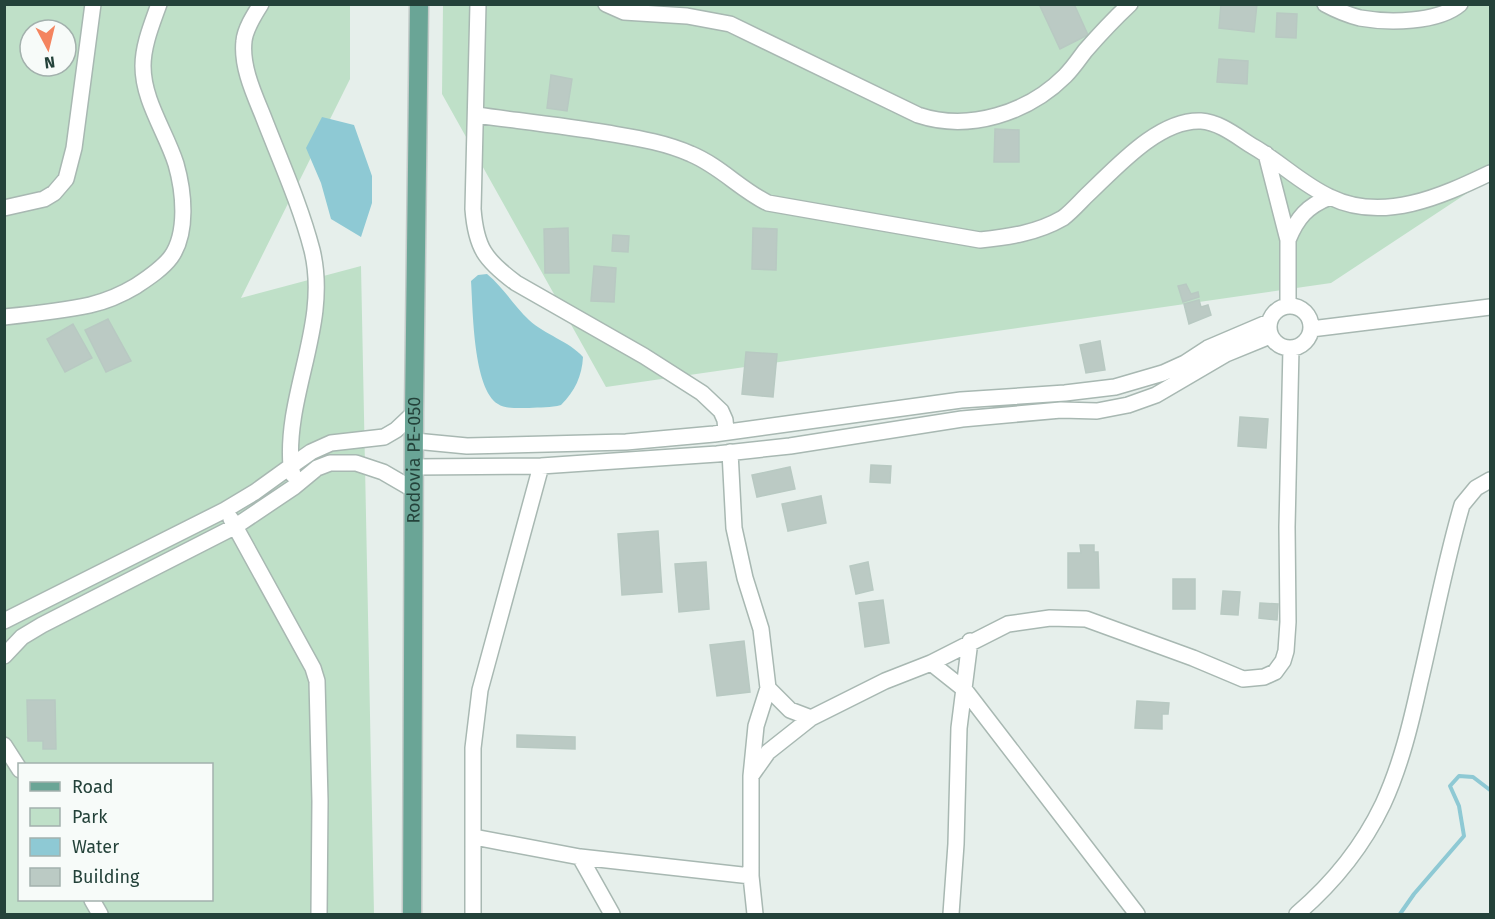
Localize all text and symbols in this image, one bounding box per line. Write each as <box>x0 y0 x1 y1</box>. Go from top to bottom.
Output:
north arrow <box>18 18 78 78</box>
text: N <box>43 52 56 72</box>
street label: Rodovia PE-050 <box>403 396 425 524</box>
legend <box>18 763 213 901</box>
text: Road <box>72 776 114 798</box>
text: Park <box>72 806 108 828</box>
text: Water <box>72 836 119 858</box>
text: Building <box>72 866 140 888</box>

